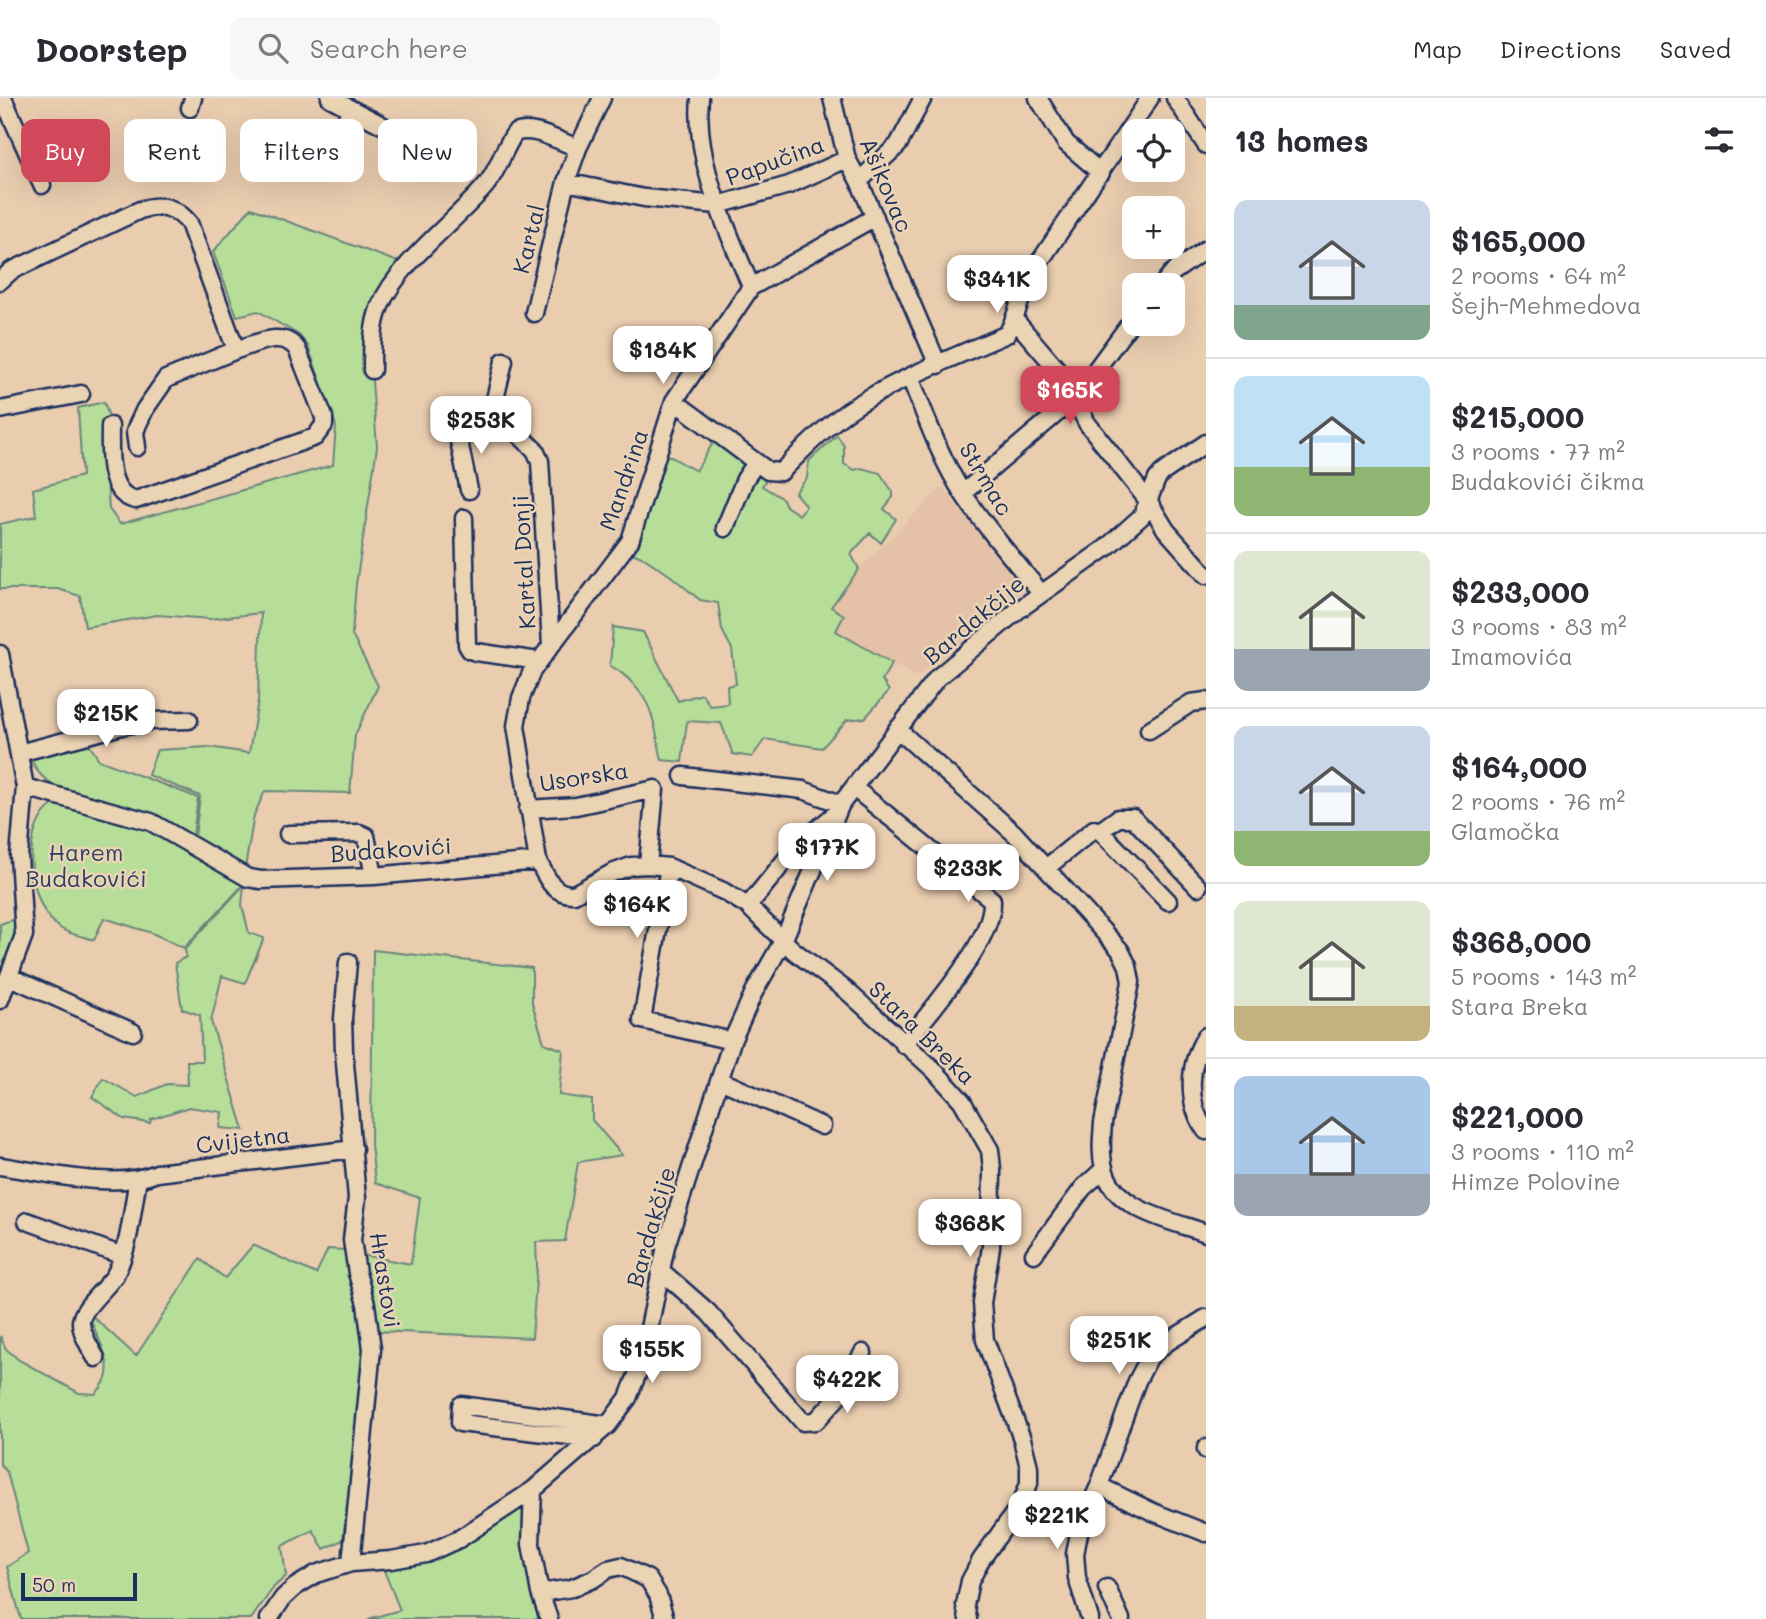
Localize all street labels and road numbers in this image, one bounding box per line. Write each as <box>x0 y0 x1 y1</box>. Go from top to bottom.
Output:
street label: Papučina <box>721 128 828 192</box>
street label: Ašikovac <box>854 133 920 237</box>
street label: Kartal <box>505 201 551 276</box>
street label: Mandrina <box>592 425 654 535</box>
street label: Strmac <box>953 436 1021 521</box>
street label: Kartal Donji <box>505 494 541 630</box>
street label: Bardakčije <box>916 568 1030 671</box>
street label: Usorska <box>537 754 630 798</box>
street label: Budakovići <box>329 830 453 868</box>
street label: Stara Breka <box>863 974 982 1091</box>
street label: Cvijetna <box>194 1118 292 1160</box>
street label: Bardakčije <box>619 1163 682 1290</box>
street label: Hrastovi <box>364 1230 408 1330</box>

